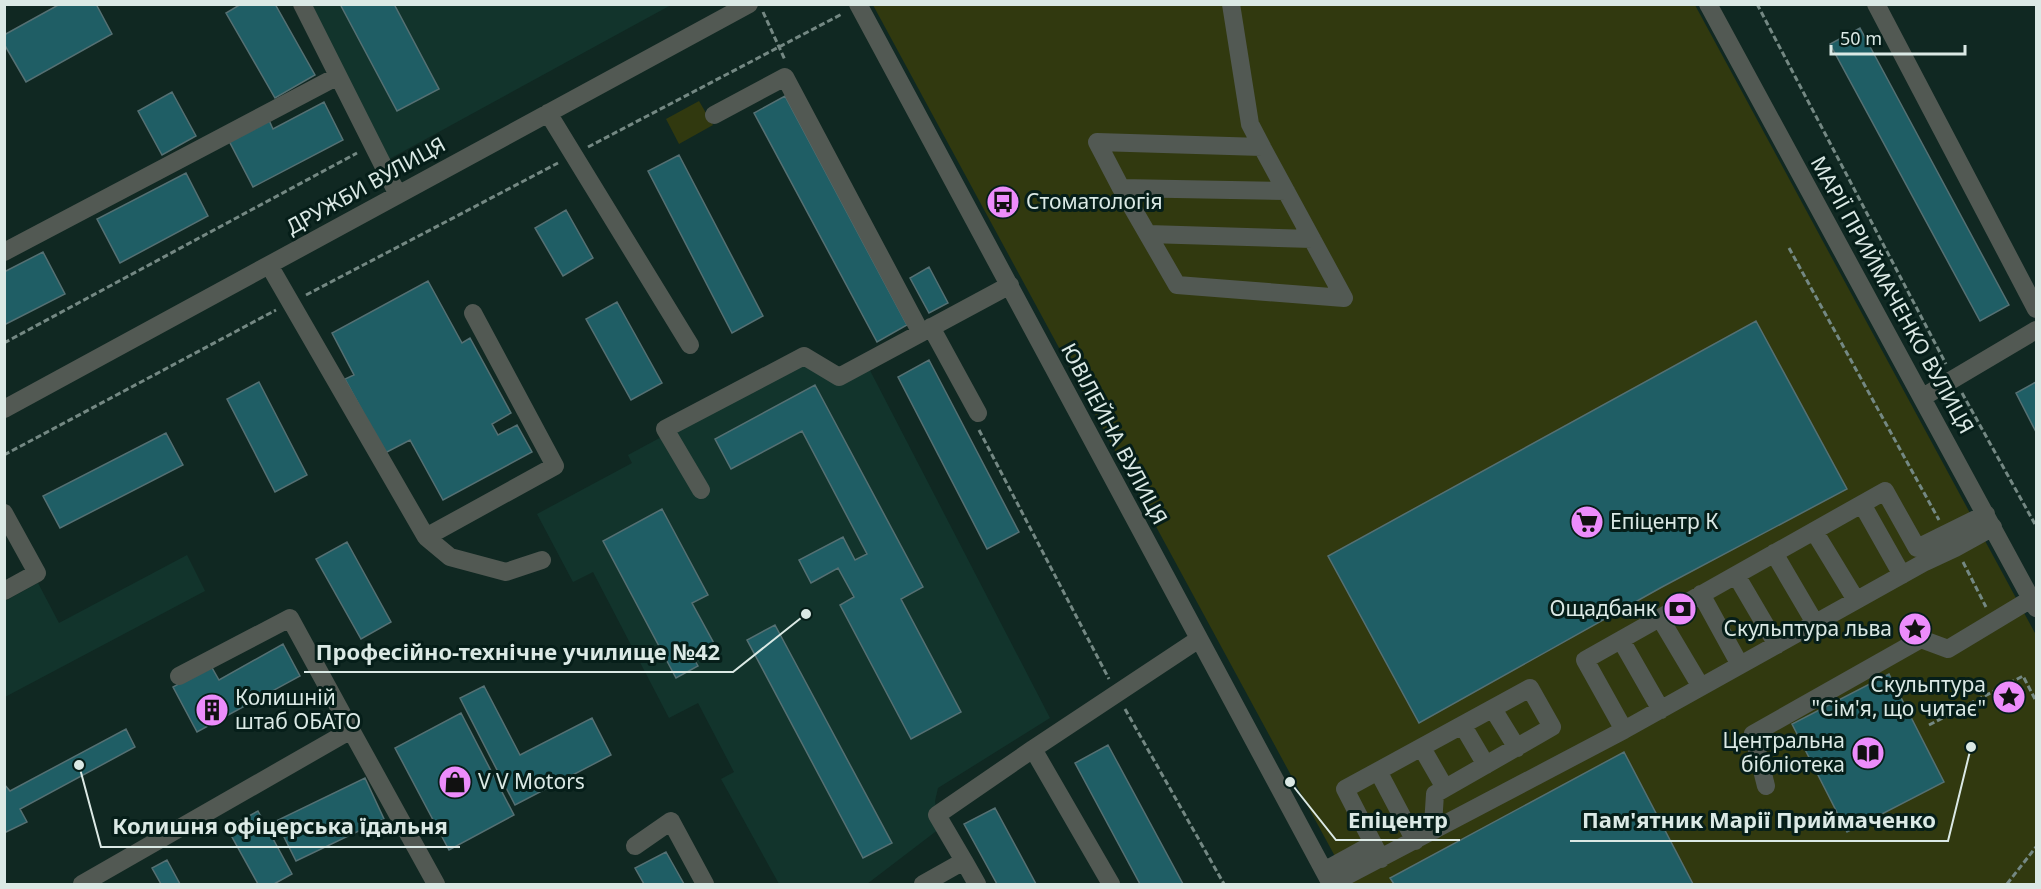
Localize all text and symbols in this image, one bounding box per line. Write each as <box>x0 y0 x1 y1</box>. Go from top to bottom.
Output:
scale bar <box>1831 18 1964 56</box>
text: 50 m <box>1840 26 1882 50</box>
street label: ДРУЖБИ ВУЛИЦЯ <box>281 130 450 241</box>
street label: МАРІЇ ПРИЙМАЧЕНКО ВУЛИЦЯ <box>1805 151 1981 438</box>
bus stop icon: Стоматологія <box>985 184 1021 220</box>
place label: Стоматологія <box>1026 187 1163 215</box>
street label: ЮВІЛЕЙНА ВУЛИЦЯ <box>1055 338 1175 529</box>
supermarket icon: Епіцентр К <box>1569 504 1605 540</box>
place label: Епіцентр К <box>1610 507 1718 535</box>
bank icon: Ощадбанк <box>1662 591 1698 627</box>
place label: Ощадбанк <box>1550 594 1657 622</box>
place icon: Скульптура льва <box>1897 611 1933 647</box>
place label: Скульптура льва <box>1724 614 1892 642</box>
callout: Професійно-технічне училище №42 <box>304 632 733 672</box>
text: Професійно-технічне училище №42 <box>316 636 720 666</box>
place label: Скульптура "Сім'я, що читає" <box>1812 670 1986 722</box>
place icon: Скульптура "Сім'я, що читає" <box>1991 679 2027 715</box>
place label: Колишній штаб ОБАТО <box>235 683 361 735</box>
building icon: Колишній штаб ОБАТО <box>194 692 230 728</box>
place label: Центральна бібліотека <box>1722 726 1845 778</box>
library icon: Центральна бібліотека <box>1850 735 1886 771</box>
shop icon: V V Motors <box>437 764 473 800</box>
place label: V V Motors <box>478 767 585 795</box>
callout: Епіцентр <box>1336 800 1460 840</box>
callout: Пам'ятник Марії Приймаченко <box>1570 801 1948 841</box>
text: Епіцентр <box>1348 804 1448 834</box>
text: Пам'ятник Марії Приймаченко <box>1582 804 1936 834</box>
callout: Колишня офіцерська їдальня <box>101 807 460 847</box>
text: Колишня офіцерська їдальня <box>112 810 448 840</box>

